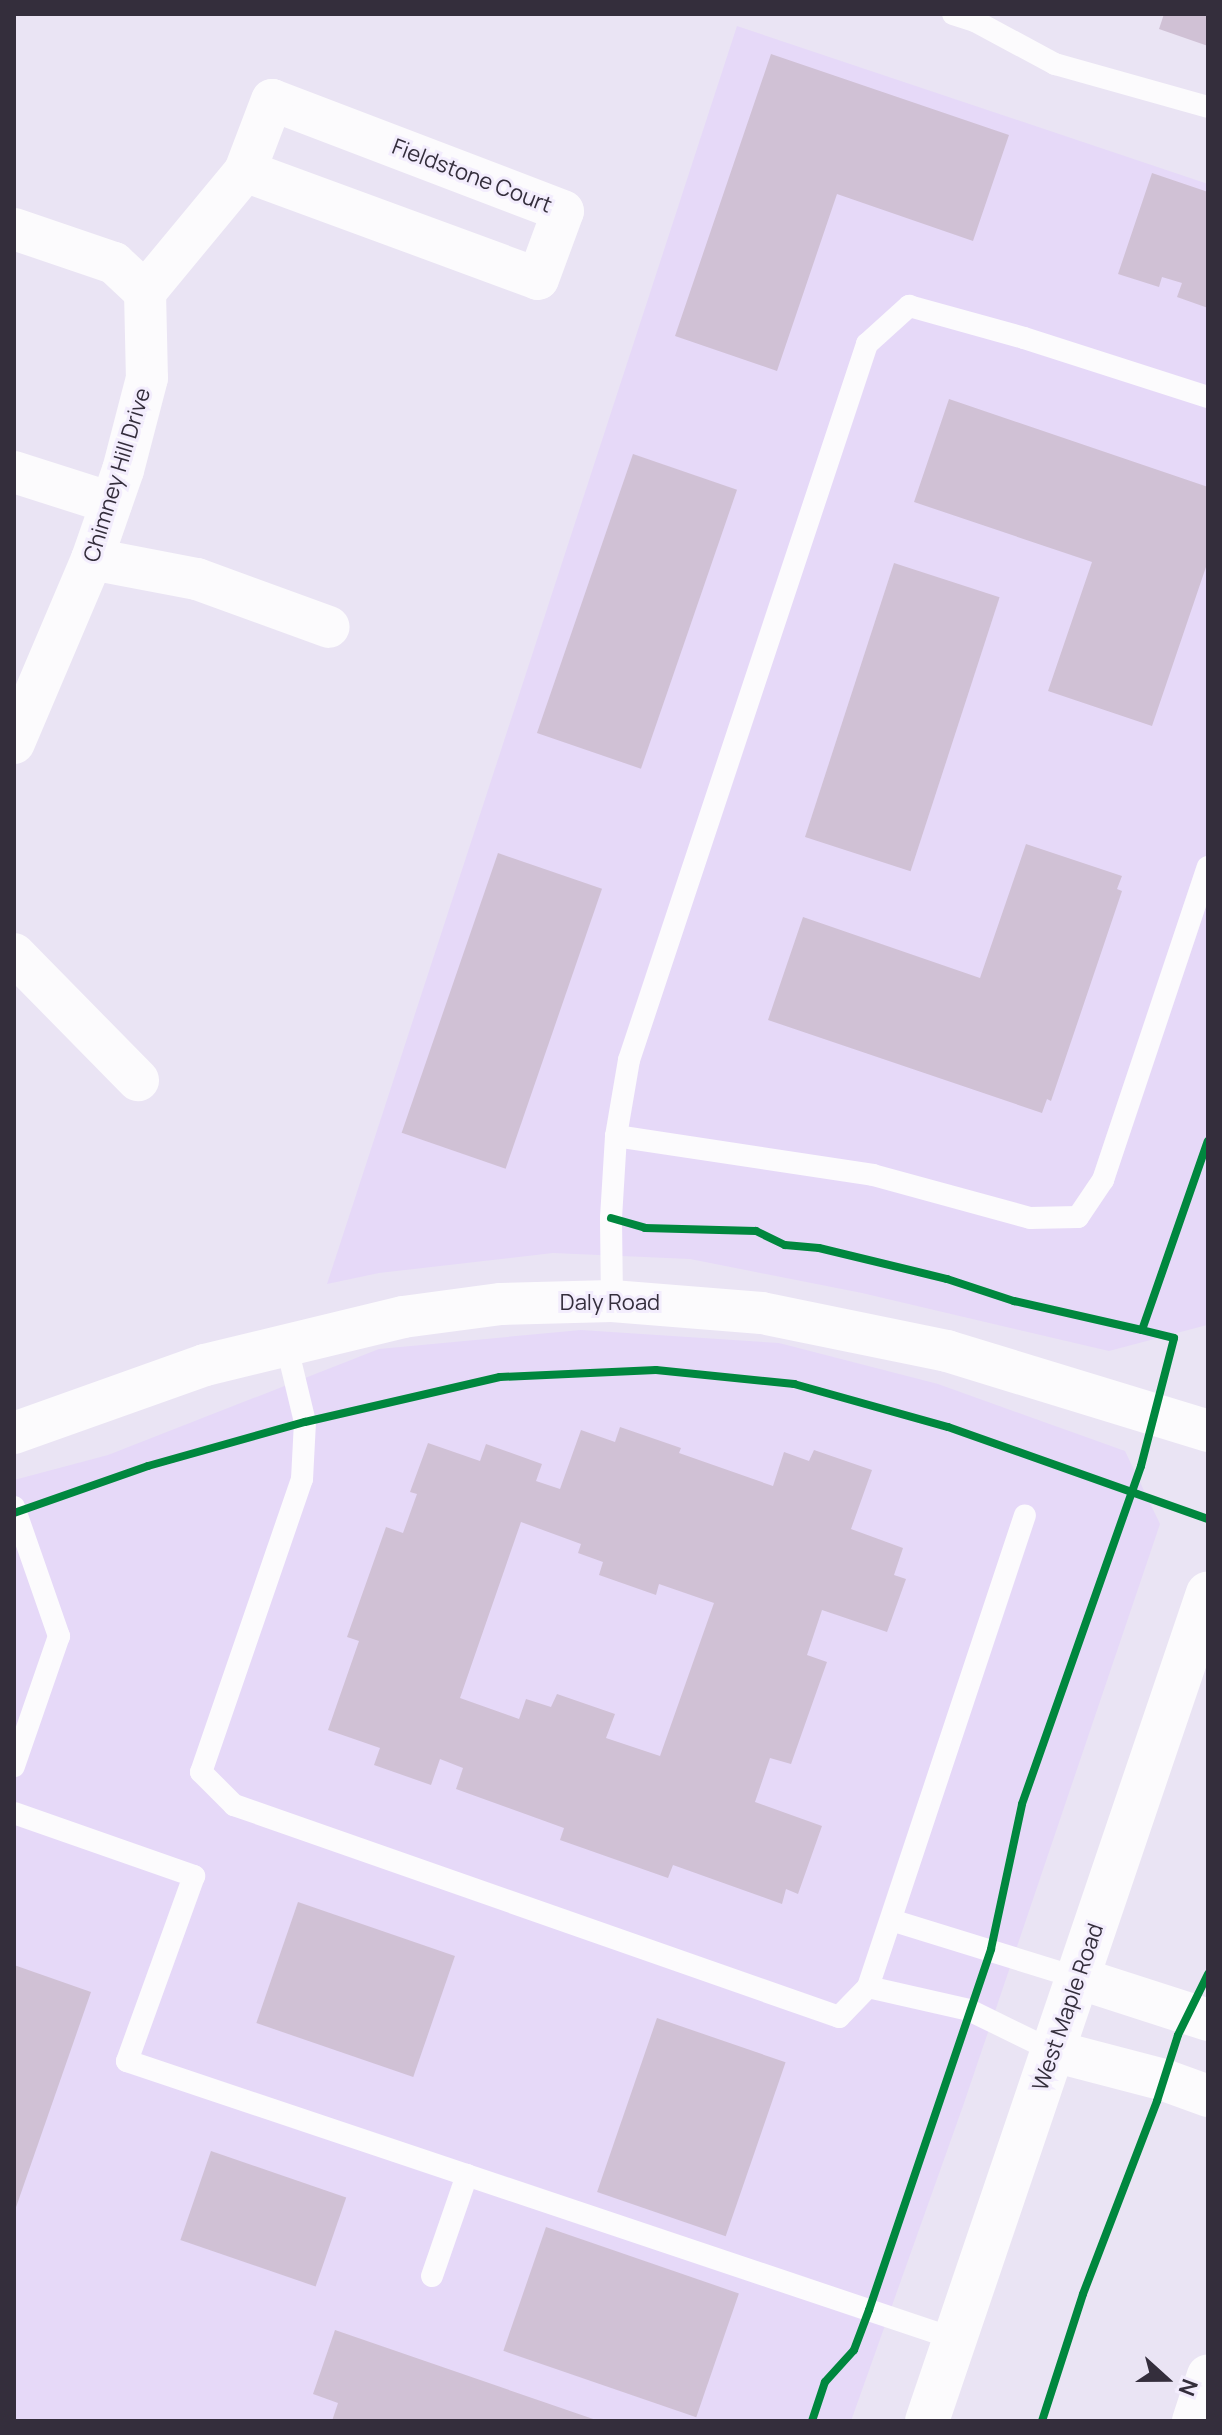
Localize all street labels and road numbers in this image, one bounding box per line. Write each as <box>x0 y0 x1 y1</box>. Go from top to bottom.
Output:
street label: Fieldstone Court <box>388 133 556 219</box>
street label: Chimney Hill Drive <box>78 385 156 565</box>
street label: Daly Road <box>560 1290 660 1316</box>
street label: West Maple Road <box>1027 1920 1109 2094</box>

